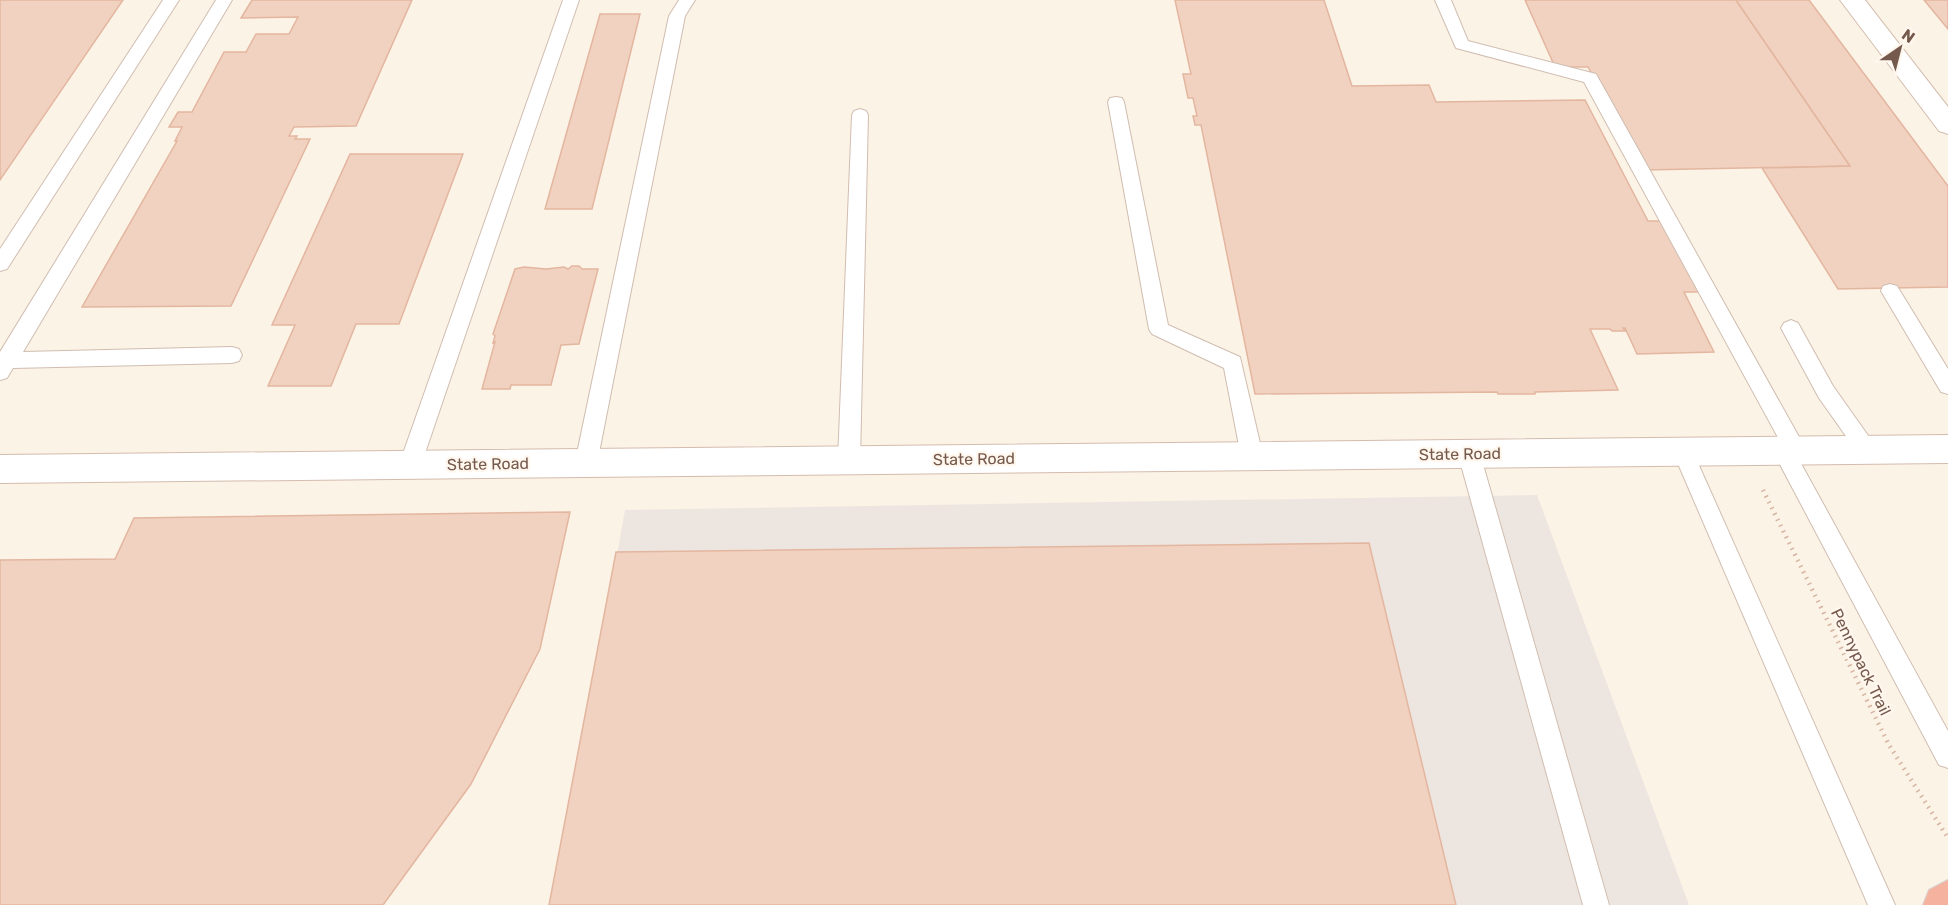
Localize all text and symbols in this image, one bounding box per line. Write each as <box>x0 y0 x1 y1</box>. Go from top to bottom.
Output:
north arrow <box>1870 18 1930 78</box>
text: N <box>1898 25 1918 47</box>
street label: State Road <box>1419 444 1501 464</box>
street label: State Road <box>933 449 1015 469</box>
street label: State Road <box>447 454 529 474</box>
street label: Pennypack Trail <box>1827 606 1895 718</box>

